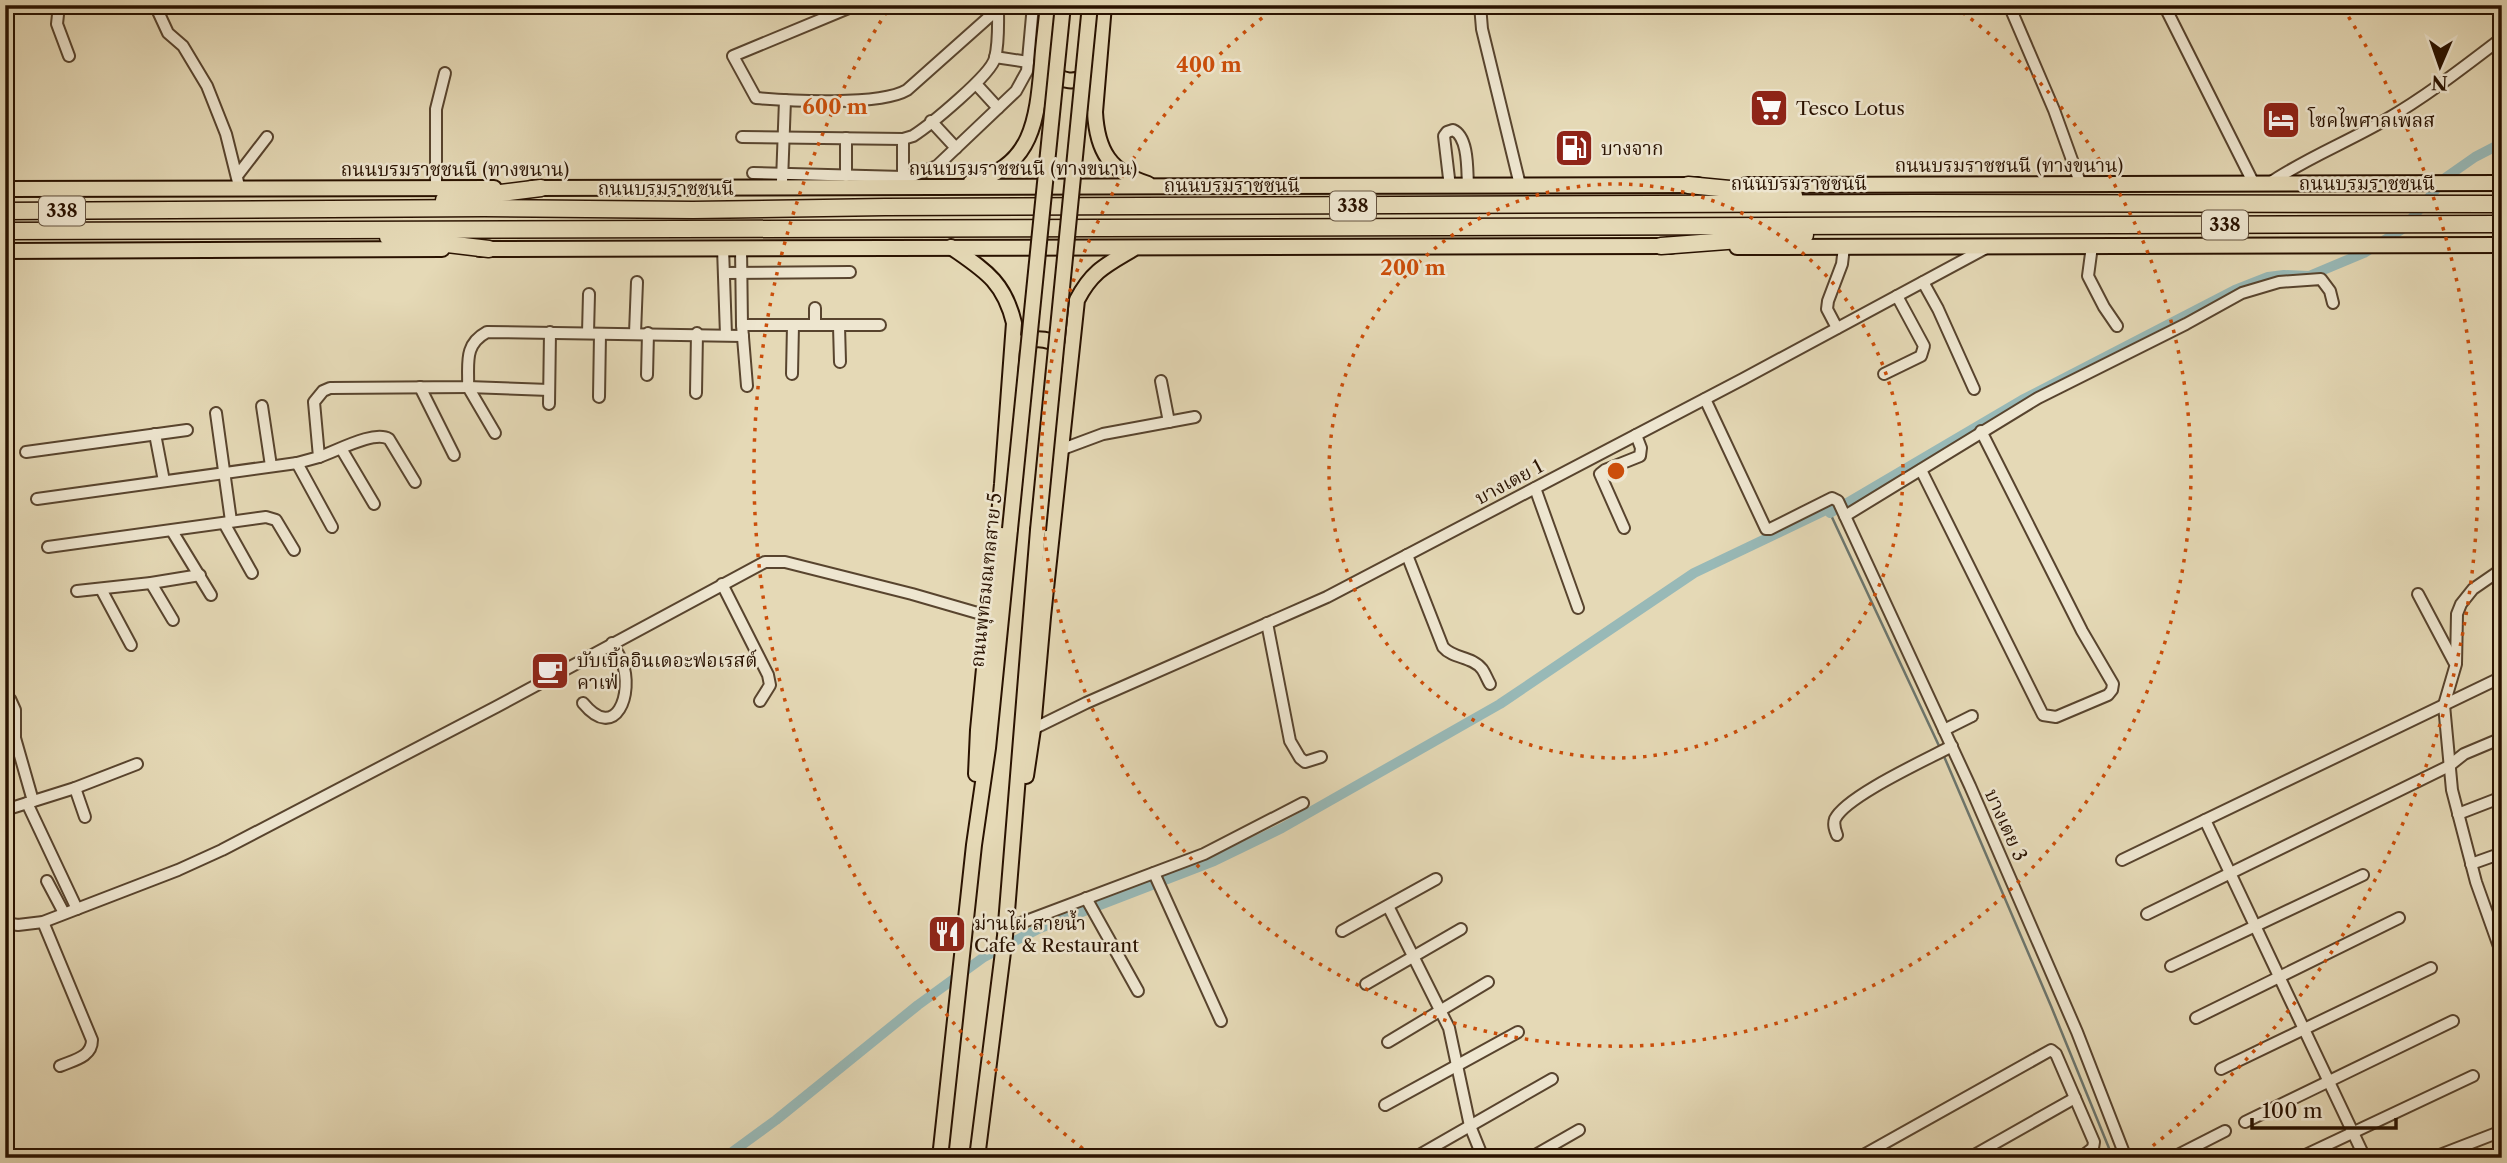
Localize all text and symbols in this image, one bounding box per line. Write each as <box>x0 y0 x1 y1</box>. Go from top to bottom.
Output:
north arrow <box>2406 32 2476 102</box>
text: 400 m <box>1176 52 1242 77</box>
text: N <box>2431 71 2448 94</box>
supermarket icon: Tesco Lotus <box>1748 87 1790 129</box>
text: 600 m <box>802 94 868 119</box>
place label: Tesco Lotus <box>1796 97 1905 120</box>
hotel icon: โชคไพศาลเพลส <box>2260 99 2302 141</box>
place label: โชคไพศาลเพลส <box>2307 106 2435 132</box>
fuel station icon: บางจาก <box>1553 127 1595 169</box>
place label: บางจาก <box>1601 137 1664 160</box>
street label: ถนนบรมราชชนนี (ทางขนาน) <box>1895 154 2123 177</box>
street label: ถนนบรมราชชนนี (ทางขนาน) <box>909 157 1137 180</box>
street label: ถนนบรมราชชนนี (ทางขนาน) <box>341 158 569 181</box>
street label: ถนนบรมราชชนนี <box>1731 172 1867 195</box>
street label: ถนนบรมราชชนนี <box>2299 172 2435 195</box>
street label: ถนนบรมราชชนนี <box>1164 174 1300 197</box>
street label: ถนนบรมราชชนนี <box>598 177 734 200</box>
road number: 338 <box>1330 191 1376 220</box>
road number: 338 <box>39 196 85 226</box>
road number: 338 <box>2202 210 2248 240</box>
text: 200 m <box>1380 255 1446 280</box>
street label: บางเตย 1 <box>1471 455 1547 509</box>
centre of rings <box>1604 459 1628 483</box>
street label: ถนนพุทธมณฑลสาย 5 <box>965 491 1008 669</box>
place label: บับเบิ้ลอินเดอะฟอเรสต์ คาเฟ่ <box>577 646 757 694</box>
cafe icon: บับเบิ้ลอินเดอะฟอเรสต์ คาเฟ่ <box>529 650 571 692</box>
street label: บางเตย 3 <box>1980 786 2032 864</box>
place label: ม่านไผ่ สายน้ำ Cafe & Restaurant <box>974 909 1139 957</box>
restaurant icon: ม่านไผ่ สายน้ำ Cafe & Restaurant <box>926 913 968 955</box>
scale bar <box>2252 1086 2395 1130</box>
text: 100 m <box>2262 1098 2323 1123</box>

